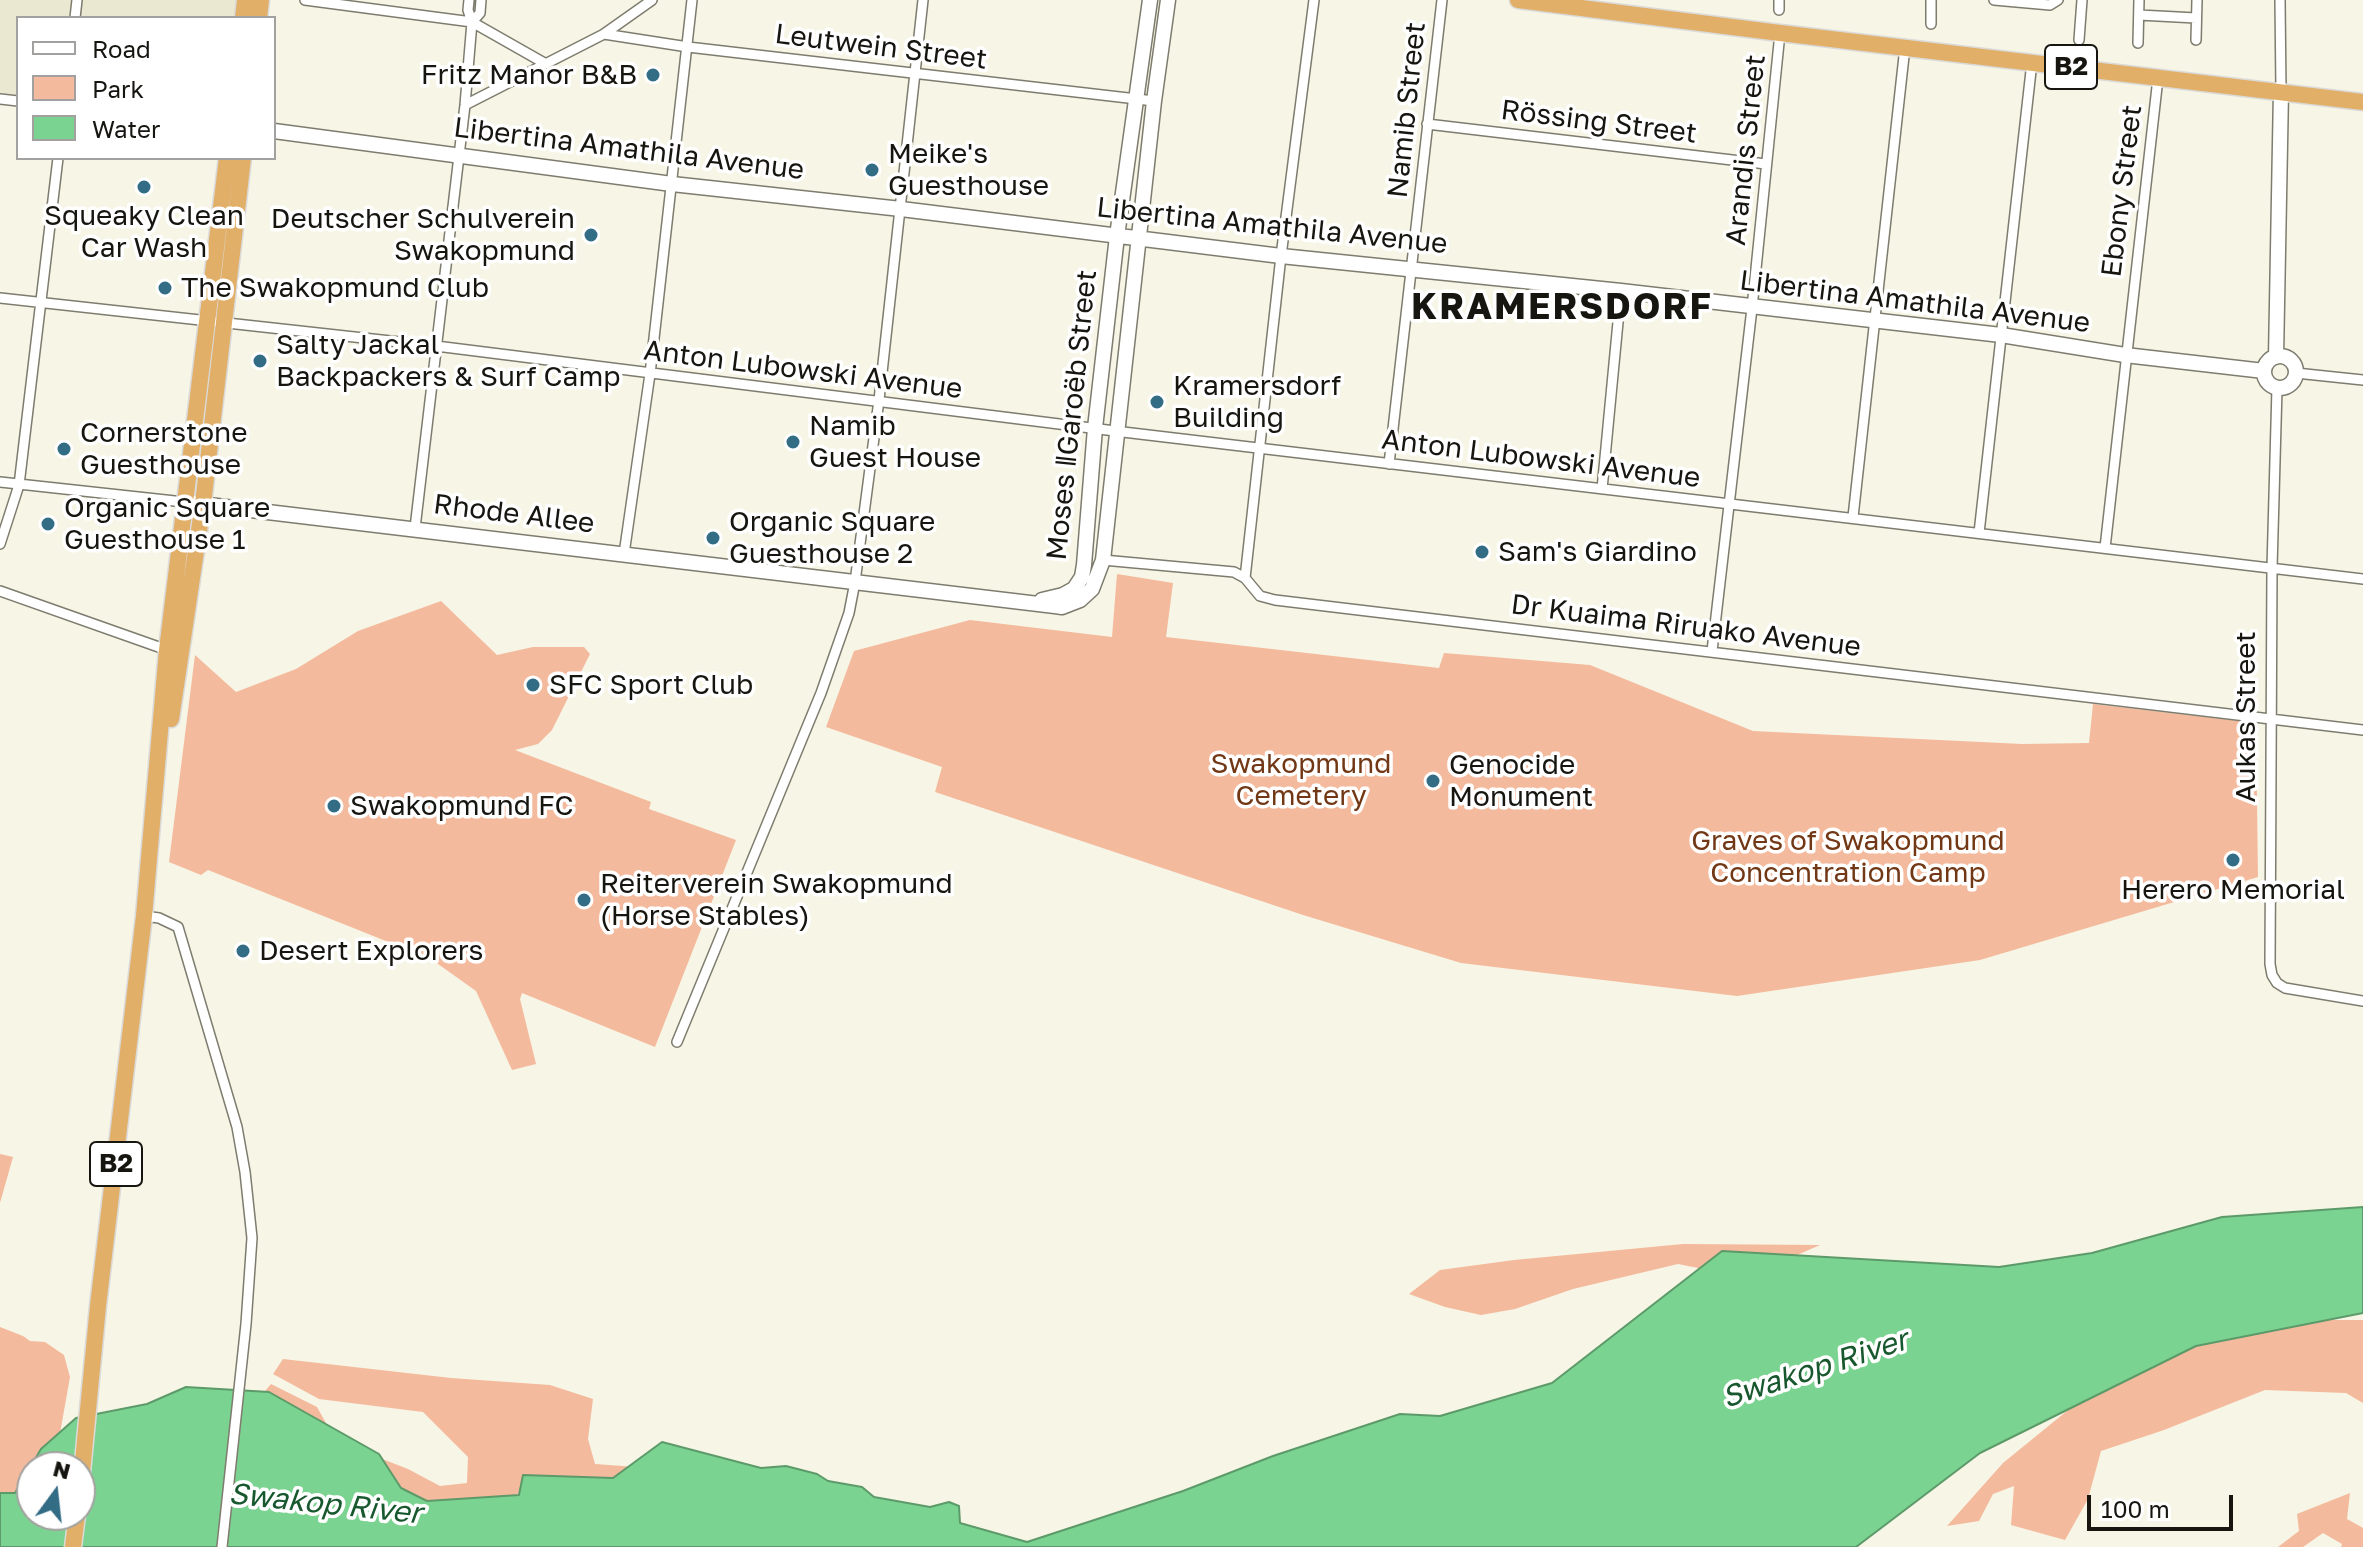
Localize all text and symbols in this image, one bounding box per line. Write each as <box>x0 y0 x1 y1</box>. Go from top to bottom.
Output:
legend <box>16 16 276 160</box>
street label: Leutwein Street <box>773 17 989 77</box>
street label: Namib Street <box>1381 20 1433 200</box>
text: Road <box>92 34 151 63</box>
road number: B2 <box>2045 45 2097 89</box>
street label: Arandis Street <box>1719 53 1773 247</box>
place label: Fritz Manor B&B <box>421 58 637 92</box>
marker: Fritz Manor B&B <box>644 66 662 84</box>
text: Park <box>92 74 144 103</box>
street label: Rössing Street <box>1499 93 1699 151</box>
street label: Ebony Street <box>2095 103 2149 279</box>
street label: Libertina Amathila Avenue <box>452 111 806 187</box>
text: Water <box>92 114 160 143</box>
place label: Meike's Guesthouse <box>888 137 1049 203</box>
marker: Meike's Guesthouse <box>863 161 881 179</box>
marker: Squeaky Clean Car Wash <box>135 178 153 196</box>
street label: Libertina Amathila Avenue <box>1095 191 1449 261</box>
place label: Squeaky Clean Car Wash <box>44 199 244 265</box>
place label: Deutscher Schulverein Swakopmund <box>271 202 575 268</box>
marker: Deutscher Schulverein Swakopmund <box>582 226 600 244</box>
street label: Libertina Amathila Avenue <box>1738 264 2092 340</box>
street label: Moses ǁGaroëb Street <box>1040 268 1104 562</box>
place label: The Swakopmund Club <box>181 271 489 305</box>
marker: The Swakopmund Club <box>156 279 174 297</box>
district label: KRAMERSDORF <box>1411 286 1713 330</box>
place label: Salty Jackal Backpackers & Surf Camp <box>276 328 620 394</box>
street label: Anton Lubowski Avenue <box>642 334 964 406</box>
marker: Salty Jackal Backpackers & Surf Camp <box>251 352 269 370</box>
place label: Kramersdorf Building <box>1173 369 1341 435</box>
marker: Kramersdorf Building <box>1148 393 1166 411</box>
place label: Namib Guest House <box>809 409 981 475</box>
place label: Cornerstone Guesthouse <box>80 416 247 482</box>
street label: Anton Lubowski Avenue <box>1380 423 1702 495</box>
marker: Namib Guest House <box>784 433 802 451</box>
marker: Cornerstone Guesthouse <box>55 440 73 458</box>
street label: Rhode Allee <box>432 487 596 541</box>
place label: Organic Square Guesthouse 1 <box>64 491 270 557</box>
place label: Organic Square Guesthouse 2 <box>729 505 935 571</box>
marker: Organic Square Guesthouse 1 <box>39 515 57 533</box>
marker: Organic Square Guesthouse 2 <box>704 529 722 547</box>
place label: Sam's Giardino <box>1498 535 1697 569</box>
marker: Sam's Giardino <box>1473 543 1491 561</box>
street label: Dr Kuaima Riruako Avenue <box>1509 588 1863 664</box>
street label: Aukas Street <box>2229 631 2263 803</box>
place label: SFC Sport Club <box>549 668 753 702</box>
marker: SFC Sport Club <box>524 676 542 694</box>
park label: Swakopmund Cemetery <box>1210 747 1392 813</box>
place label: Genocide Monument <box>1449 748 1593 814</box>
marker: Genocide Monument <box>1424 772 1442 790</box>
place label: Swakopmund FC <box>350 789 574 823</box>
marker: Swakopmund FC <box>325 797 343 815</box>
park label: Graves of Swakopmund Concentration Camp <box>1691 824 2005 890</box>
marker: Herero Memorial <box>2224 851 2242 869</box>
place label: Reiterverein Swakopmund (Horse Stables) <box>600 867 953 933</box>
place label: Herero Memorial <box>2121 873 2345 907</box>
marker: Reiterverein Swakopmund (Horse Stables) <box>575 891 593 909</box>
place label: Desert Explorers <box>259 934 483 968</box>
marker: Desert Explorers <box>234 942 252 960</box>
road number: B2 <box>90 1142 142 1186</box>
water label: Swakop River <box>1717 1322 1913 1416</box>
north arrow <box>16 1451 96 1531</box>
text: N <box>50 1454 73 1484</box>
water label: Swakop River <box>227 1476 423 1532</box>
scale bar <box>2091 1479 2237 1529</box>
text: 100 m <box>2101 1494 2170 1523</box>

